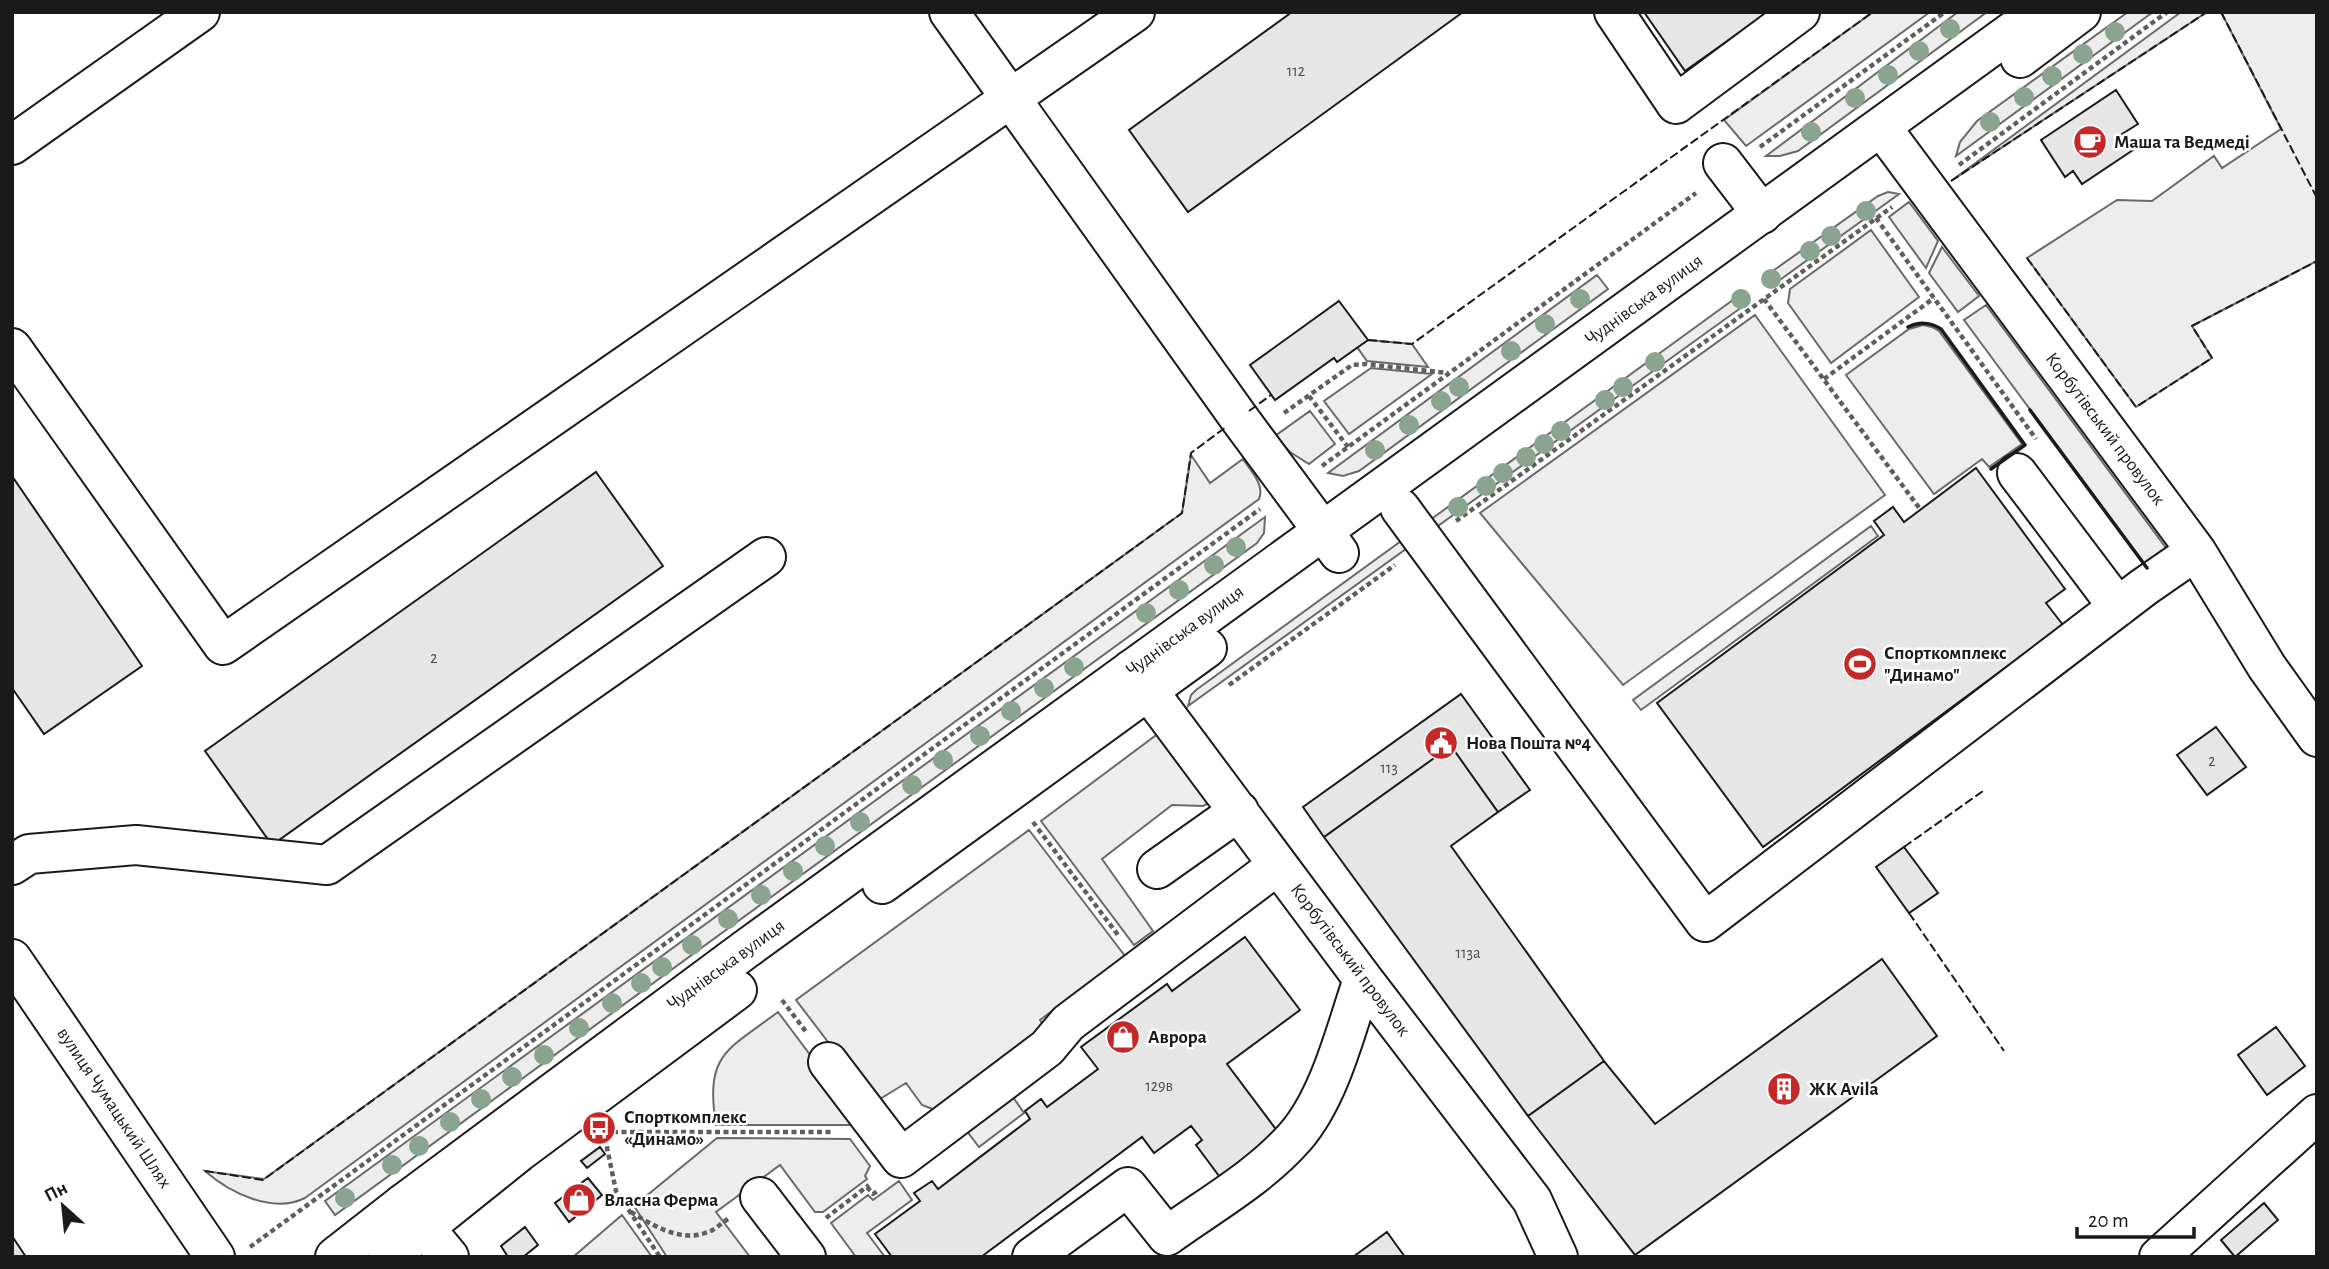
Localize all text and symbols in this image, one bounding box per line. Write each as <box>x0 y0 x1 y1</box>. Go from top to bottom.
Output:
house number: 112 <box>1287 63 1305 79</box>
cafe icon: Маша та Ведмеді <box>2071 123 2109 161</box>
place label: Маша та Ведмеді <box>2114 133 2250 152</box>
street label: Чуднівська вулиця <box>1582 251 1706 349</box>
street label: Корбутівський провулок <box>2042 349 2169 509</box>
street label: Чуднівська вулиця <box>1123 582 1247 680</box>
place label: Спорткомплекс "Динамо" <box>1884 644 2007 685</box>
sports icon: Спорткомплекс "Динамо" <box>1841 645 1879 683</box>
house number: 2 <box>430 650 438 666</box>
public building icon: Нова Пошта №4 <box>1422 724 1460 762</box>
place label: Нова Пошта №4 <box>1466 734 1592 753</box>
house number: 2 <box>2208 753 2216 769</box>
house number: 113 <box>1380 760 1398 776</box>
street label: Корбутівський провулок <box>1287 880 1414 1040</box>
street label: Чуднівська вулиця <box>664 916 788 1014</box>
house number: 113а <box>1456 945 1480 961</box>
shop icon: Аврора <box>1104 1018 1142 1056</box>
street label: вулиця Чумацький Шлях <box>53 1024 175 1192</box>
place label: Аврора <box>1148 1028 1207 1047</box>
building icon: ЖК Avila <box>1765 1070 1803 1108</box>
house number: 129в <box>1145 1078 1173 1094</box>
place label: ЖК Avila <box>1809 1080 1879 1099</box>
place label: Спорткомплекс «Динамо» <box>624 1108 747 1149</box>
bus stop icon: Спорткомплекс «Динамо» <box>580 1109 618 1147</box>
north arrow <box>28 1171 98 1241</box>
text: Пн <box>41 1178 71 1206</box>
shop icon: Власна Ферма <box>560 1181 598 1219</box>
place label: Власна Ферма <box>604 1191 718 1210</box>
scale bar <box>2077 1196 2194 1240</box>
text: 20 m <box>2088 1210 2129 1231</box>

